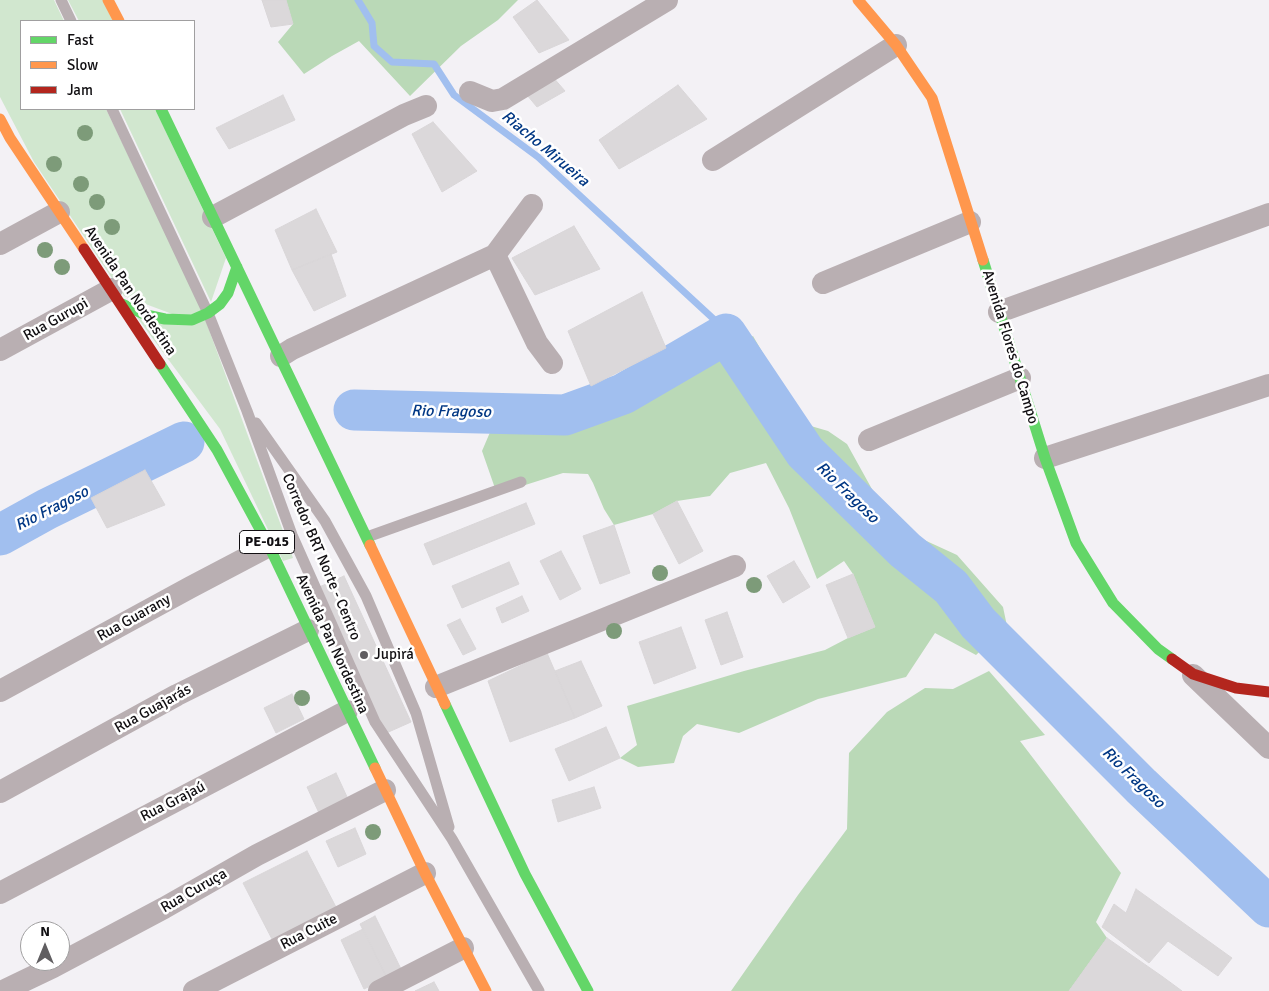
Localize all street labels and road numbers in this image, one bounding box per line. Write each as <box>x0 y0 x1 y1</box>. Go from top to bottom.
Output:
street label: Avenida Pan Nordestina <box>80 223 180 359</box>
street label: Avenida Flores do Campo <box>978 268 1042 426</box>
street label: Rua Gurupi <box>20 295 92 345</box>
street label: Corredor BRT Norte - Centro <box>278 471 364 643</box>
road number: PE-015 <box>240 530 294 554</box>
street label: Avenida Pan Nordestina <box>292 571 372 717</box>
street label: Rua Guarany <box>94 590 174 646</box>
street label: Rua Guajarás <box>112 681 194 737</box>
street label: Rua Grajaú <box>138 778 208 826</box>
street label: Rua Curuça <box>158 865 230 917</box>
street label: Rua Cuite <box>278 910 340 954</box>

